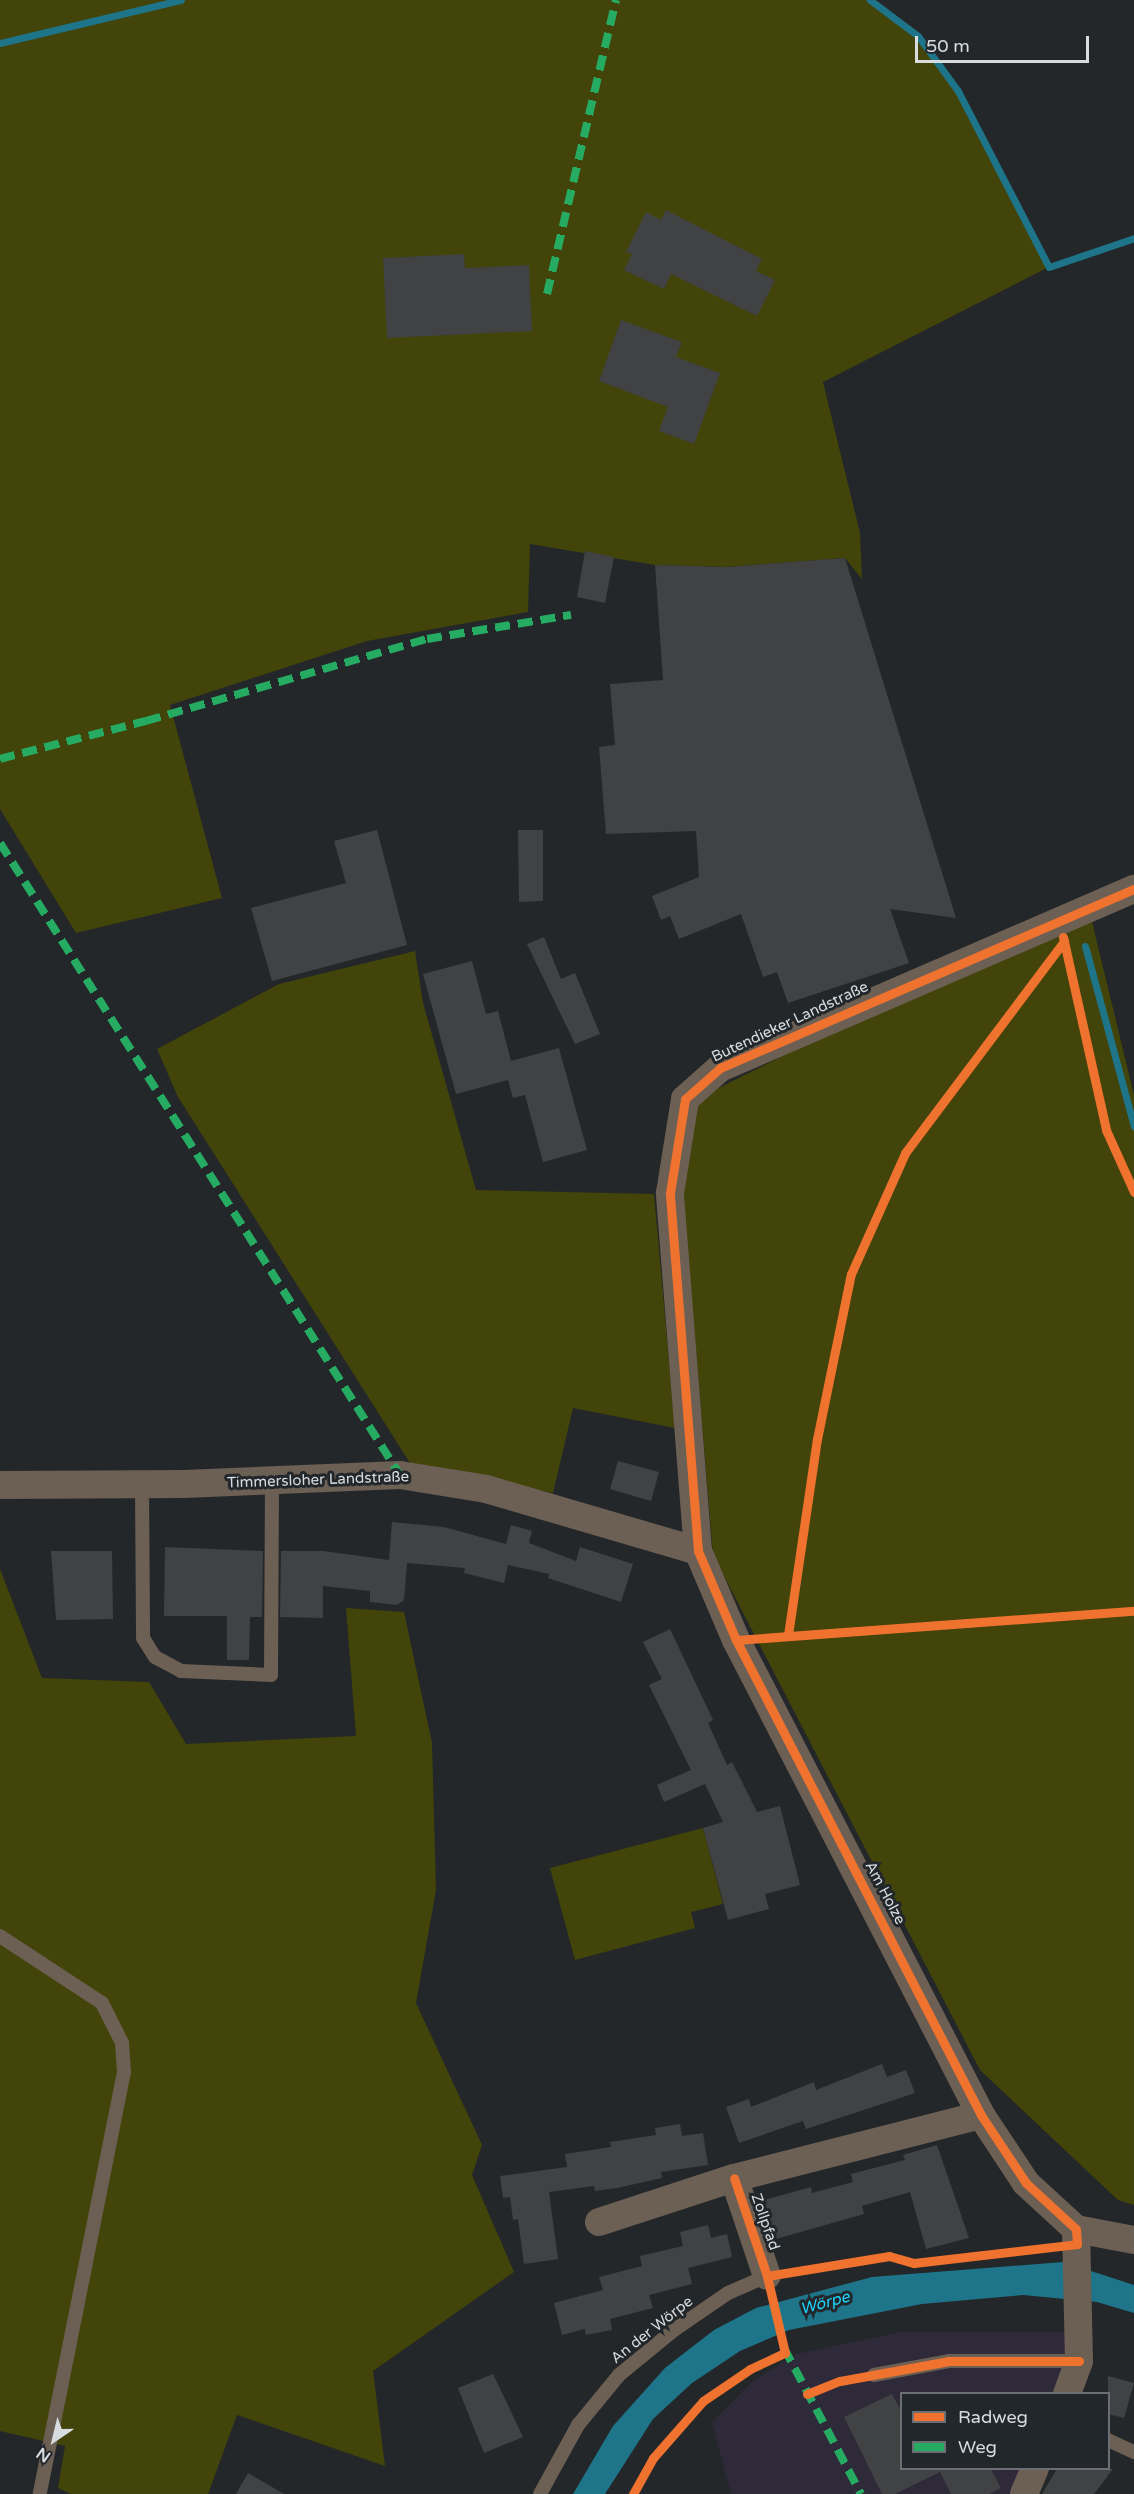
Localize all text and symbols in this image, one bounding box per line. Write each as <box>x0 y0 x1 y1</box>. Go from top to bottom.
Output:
scale bar <box>918 24 1092 62</box>
text: 50 m <box>926 35 970 57</box>
street label: Butendieker Landstraße <box>709 978 871 1066</box>
street label: Timmersloher Landstraße <box>227 1468 409 1492</box>
street label: Am Holze <box>861 1858 909 1928</box>
street label: Zollpfad <box>747 2191 783 2253</box>
water label: Wörpe <box>798 2287 852 2319</box>
street label: An der Wörpe <box>607 2292 697 2368</box>
legend <box>900 2392 1110 2470</box>
text: Radweg <box>958 2406 1028 2428</box>
north arrow <box>24 2410 84 2470</box>
text: Weg <box>958 2436 997 2458</box>
text: N <box>33 2443 55 2467</box>

